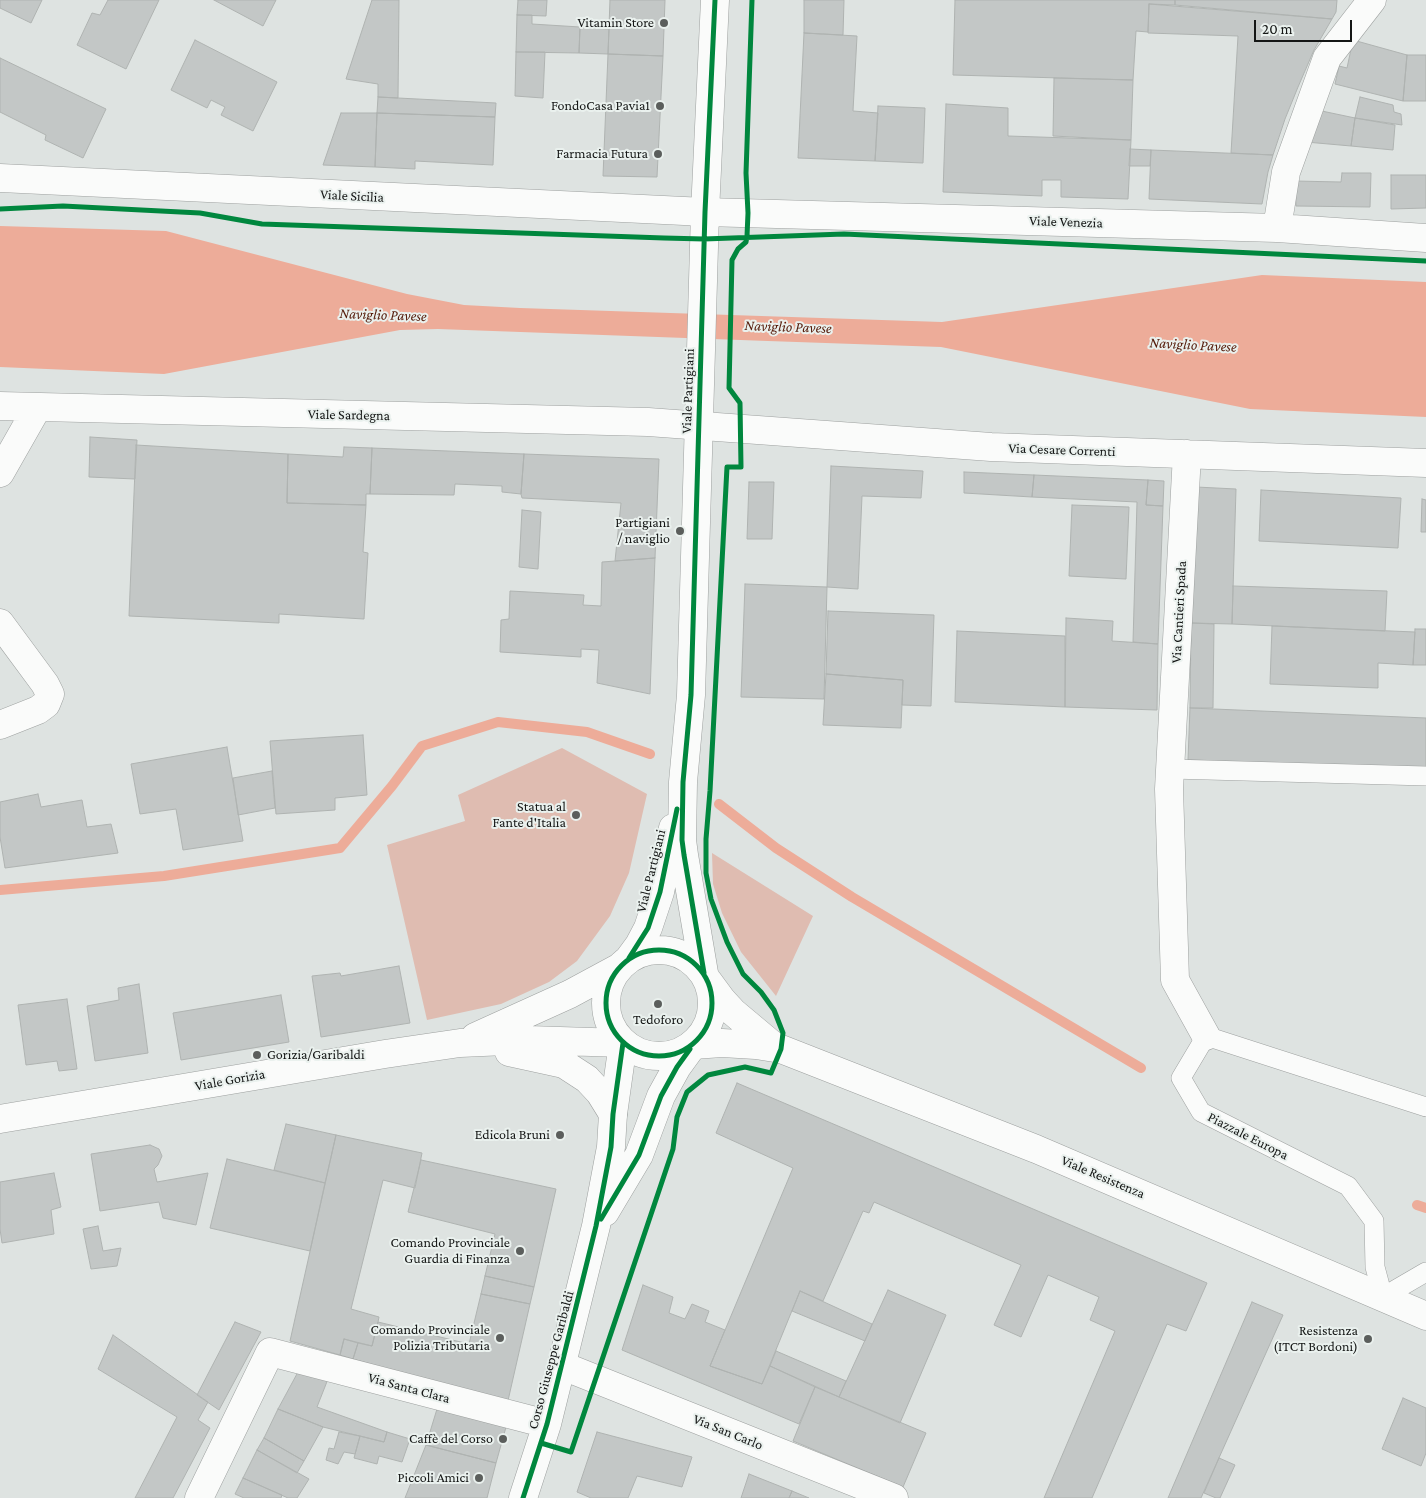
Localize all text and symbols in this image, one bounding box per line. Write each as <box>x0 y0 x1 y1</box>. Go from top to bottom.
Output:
scale bar <box>1256 10 1354 42</box>
place label: Vitamin Store <box>578 15 654 31</box>
marker: Vitamin Store <box>658 17 670 29</box>
text: 20 m <box>1262 21 1293 37</box>
place label: FondoCasa Pavia1 <box>551 98 650 114</box>
marker: FondoCasa Pavia1 <box>654 100 666 112</box>
place label: Farmacia Futura <box>556 146 648 162</box>
marker: Farmacia Futura <box>652 148 664 160</box>
street label: Viale Sicilia <box>320 186 384 206</box>
street label: Viale Venezia <box>1029 212 1103 232</box>
water label: Naviglio Pavese <box>339 304 427 326</box>
water label: Naviglio Pavese <box>744 316 832 338</box>
water label: Naviglio Pavese <box>1149 334 1237 356</box>
street label: Viale Partigiani <box>678 348 698 434</box>
street label: Viale Sardegna <box>308 406 390 424</box>
street label: Via Cesare Correnti <box>1008 440 1116 460</box>
place label: Partigiani / naviglio <box>615 515 670 548</box>
marker: Partigiani / naviglio <box>674 525 686 537</box>
street label: Via Cantieri Spada <box>1168 560 1190 664</box>
place label: Statua al Fante d'Italia <box>492 799 566 832</box>
marker: Statua al Fante d'Italia <box>570 809 582 821</box>
street label: Viale Partigiani <box>633 828 669 914</box>
marker: Tedoforo <box>652 998 664 1010</box>
place label: Tedoforo <box>633 1012 683 1028</box>
place label: Gorizia/Garibaldi <box>267 1047 365 1063</box>
marker: Gorizia/Garibaldi <box>251 1049 263 1061</box>
street label: Viale Gorizia <box>194 1066 266 1094</box>
street label: Piazzale Europa <box>1205 1108 1291 1164</box>
place label: Edicola Bruni <box>475 1127 550 1143</box>
marker: Edicola Bruni <box>554 1129 566 1141</box>
street label: Viale Resistenza <box>1059 1152 1147 1202</box>
place label: Comando Provinciale Guardia di Finanza <box>391 1235 510 1268</box>
marker: Comando Provinciale Guardia di Finanza <box>514 1245 526 1257</box>
street label: Corso Giuseppe Garibaldi <box>524 1289 578 1431</box>
place label: Comando Provinciale Polizia Tributaria <box>371 1322 490 1354</box>
place label: Resistenza (ITCT Bordoni) <box>1273 1323 1358 1355</box>
marker: Comando Provinciale Polizia Tributaria <box>494 1332 506 1344</box>
marker: Resistenza (ITCT Bordoni) <box>1362 1333 1374 1345</box>
street label: Via Santa Clara <box>366 1369 452 1407</box>
street label: Via San Carlo <box>691 1410 765 1454</box>
place label: Caffè del Corso <box>409 1431 493 1447</box>
marker: Caffè del Corso <box>497 1433 509 1445</box>
place label: Piccoli Amici <box>398 1470 469 1486</box>
marker: Piccoli Amici <box>473 1472 485 1484</box>

